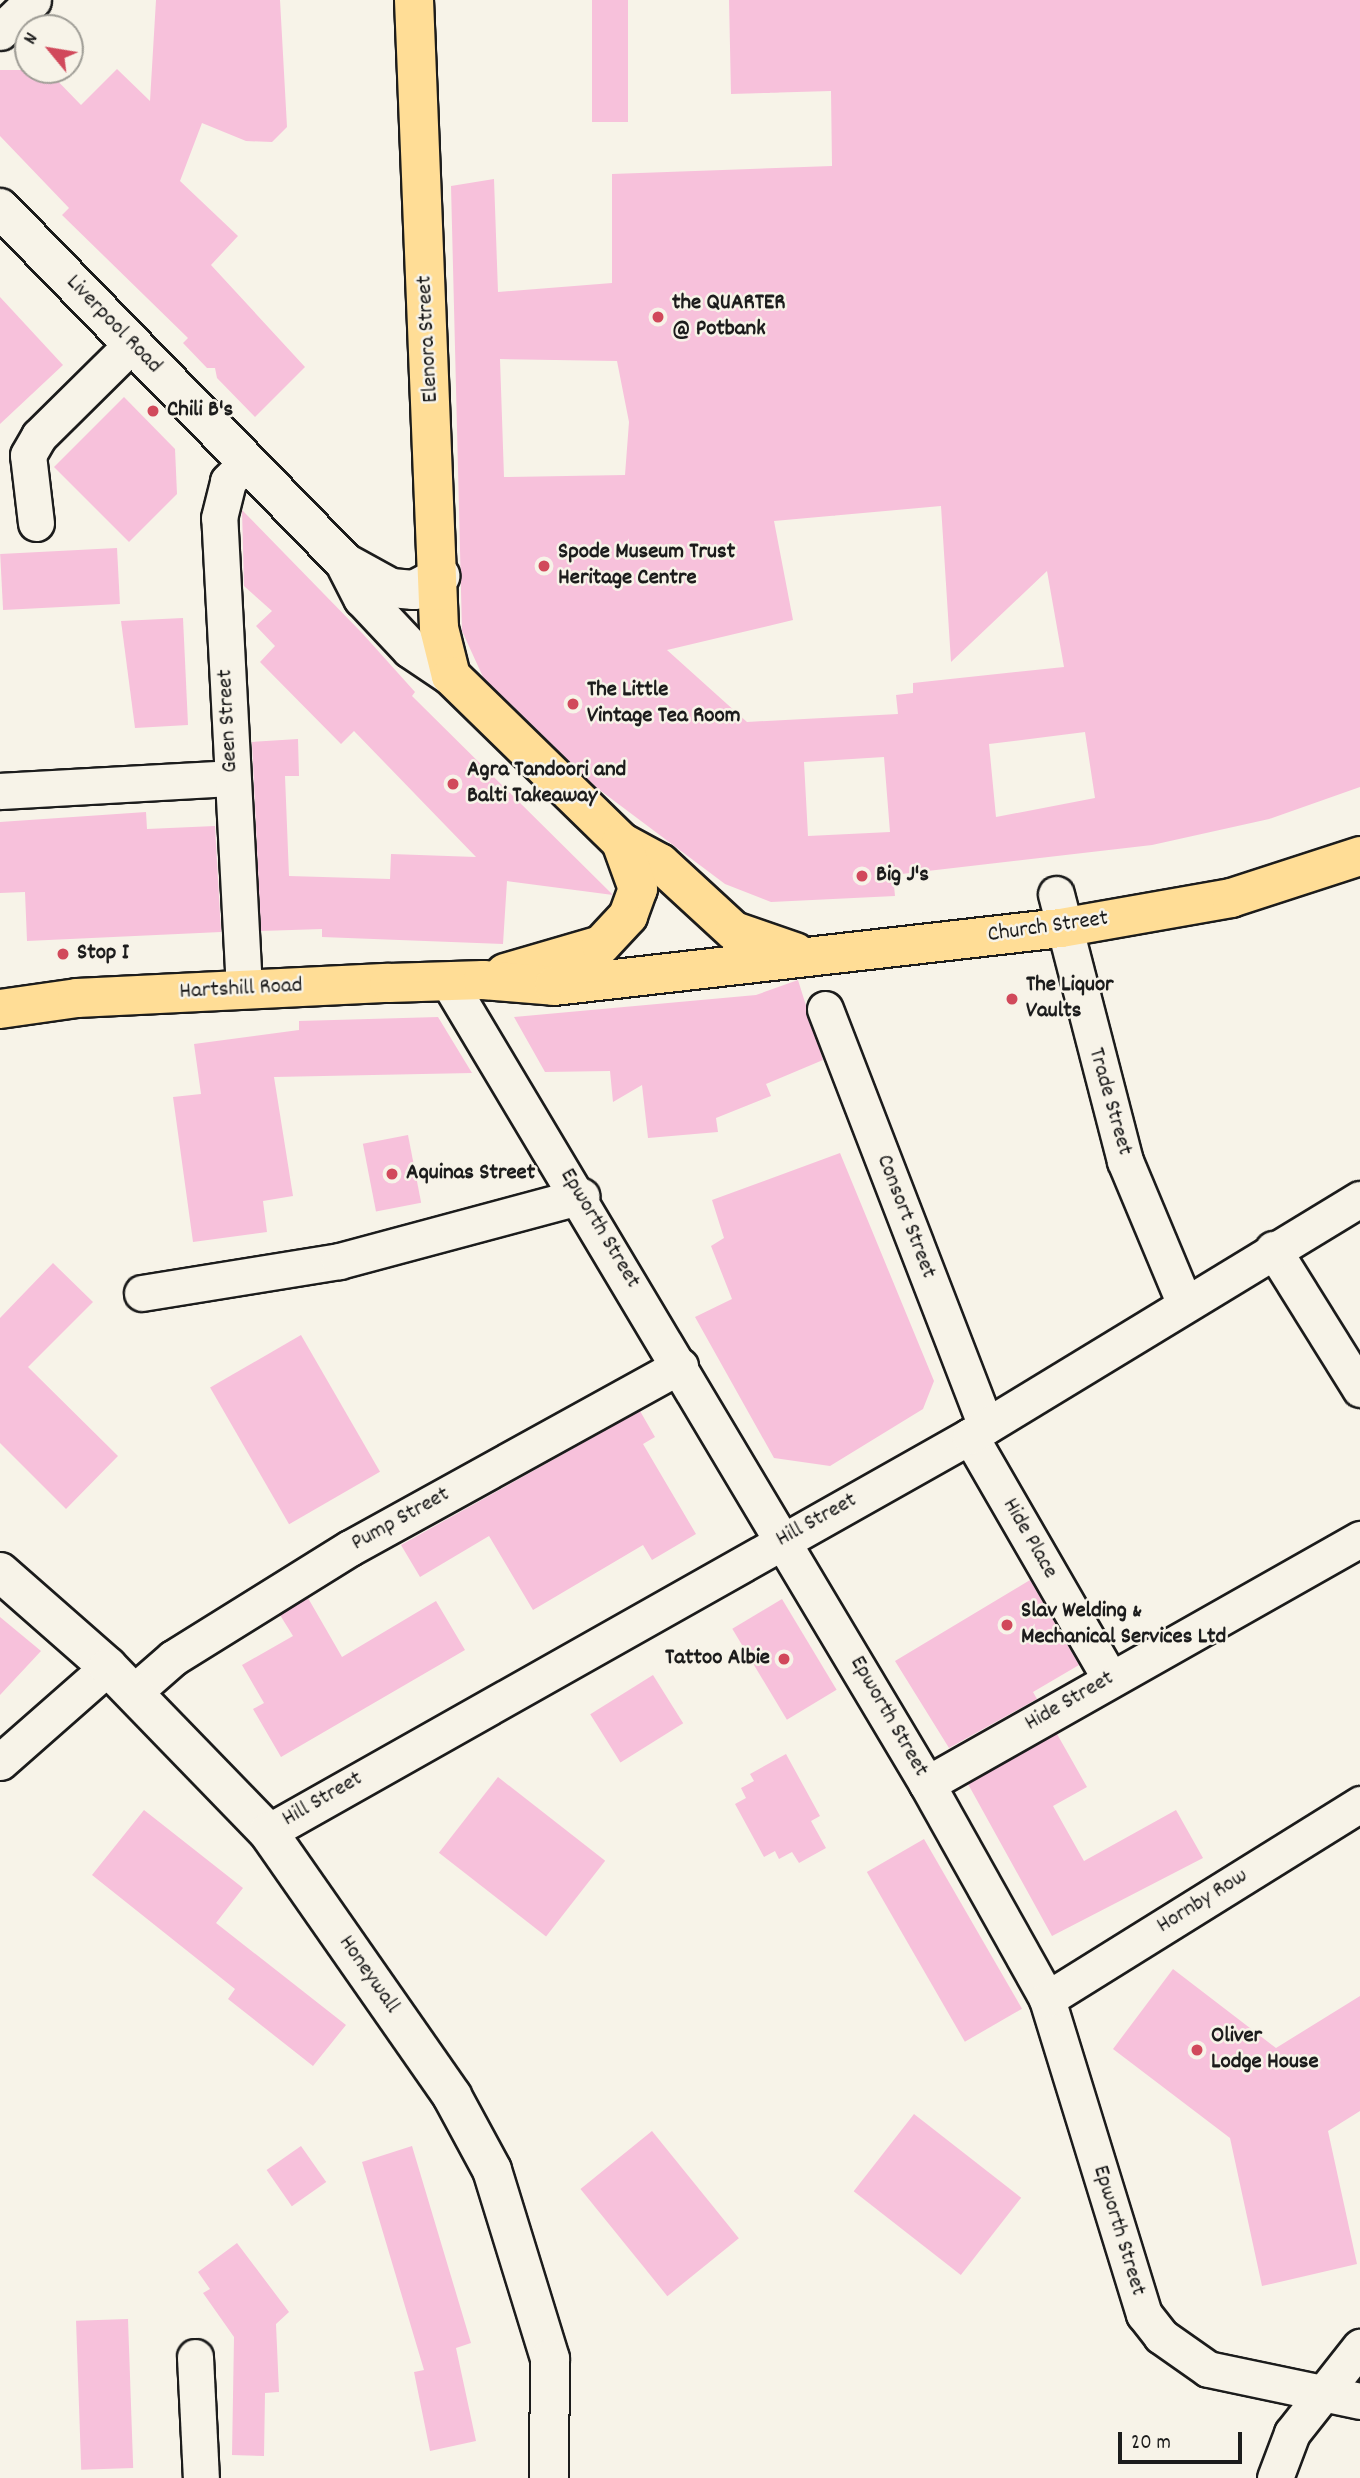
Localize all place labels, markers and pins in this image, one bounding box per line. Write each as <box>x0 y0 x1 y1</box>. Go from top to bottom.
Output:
place label: the QUARTER @ Potbank <box>672 290 786 344</box>
marker: the QUARTER @ Potbank <box>650 309 666 325</box>
place label: Chili B's <box>167 397 233 425</box>
marker: Chili B's <box>145 403 161 419</box>
place label: Spode Museum Trust Heritage Centre <box>558 539 735 593</box>
marker: Spode Museum Trust Heritage Centre <box>536 558 552 574</box>
place label: The Little Vintage Tea Room <box>587 677 740 731</box>
marker: The Little Vintage Tea Room <box>565 696 581 712</box>
place label: Agra Tandoori and Balti Takeaway <box>467 757 626 811</box>
marker: Agra Tandoori and Balti Takeaway <box>445 776 461 792</box>
place label: Big J's <box>876 862 929 890</box>
marker: Big J's <box>854 868 870 884</box>
place label: Stop I <box>77 940 129 968</box>
marker: Stop I <box>55 946 71 962</box>
place label: The Liquor Vaults <box>1026 972 1114 1026</box>
marker: The Liquor Vaults <box>1004 991 1020 1007</box>
place label: Aquinas Street <box>406 1160 535 1188</box>
marker: Aquinas Street <box>384 1166 400 1182</box>
place label: Slav Welding & Mechanical Services Ltd <box>1021 1598 1226 1652</box>
marker: Slav Welding & Mechanical Services Ltd <box>999 1617 1015 1633</box>
place label: Tattoo Albie <box>665 1645 770 1673</box>
marker: Tattoo Albie <box>776 1651 792 1667</box>
place label: Oliver Lodge House <box>1211 2023 1319 2077</box>
marker: Oliver Lodge House <box>1189 2042 1205 2058</box>

